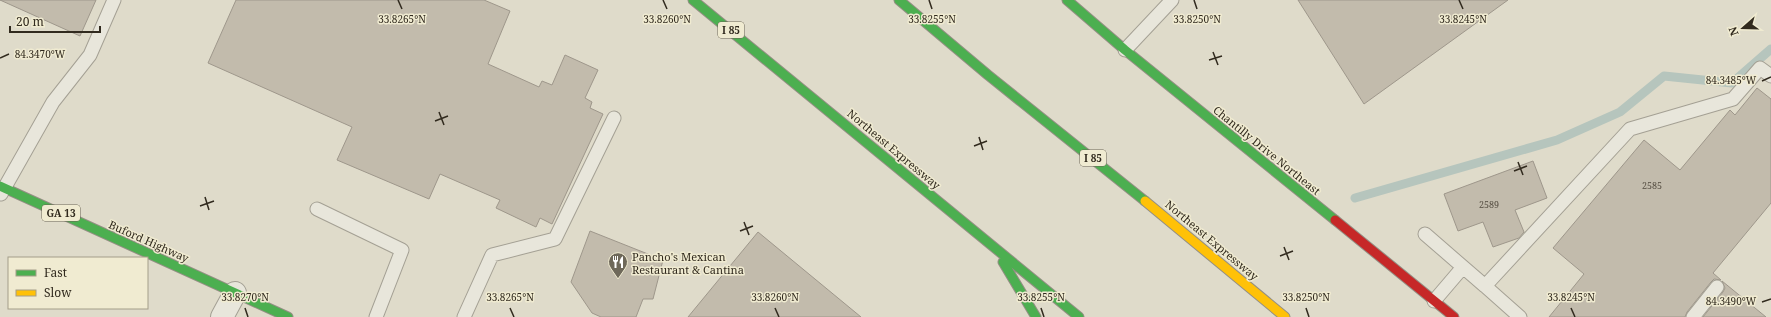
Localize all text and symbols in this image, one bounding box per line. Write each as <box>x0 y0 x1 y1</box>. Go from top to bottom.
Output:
scale bar <box>10 8 100 34</box>
north arrow <box>1723 8 1763 48</box>
text: 33.8265°N <box>378 12 426 26</box>
text: 33.8260°N <box>643 12 691 26</box>
text: 33.8255°N <box>908 12 956 26</box>
text: 33.8250°N <box>1173 12 1221 26</box>
text: 33.8245°N <box>1439 12 1487 26</box>
text: 20 m <box>16 13 44 30</box>
road number: I 85 <box>718 22 744 38</box>
text: N <box>1724 25 1742 38</box>
text: 84.3470°W <box>15 47 66 61</box>
text: 84.3485°W <box>1706 73 1757 87</box>
street label: Chantilly Drive Northeast <box>1210 102 1324 198</box>
street label: Northeast Expressway <box>844 106 944 193</box>
road number: I 85 <box>1080 150 1106 166</box>
house number: 2585 <box>1642 179 1662 192</box>
street label: Northeast Expressway <box>1162 197 1262 284</box>
house number: 2589 <box>1479 198 1499 211</box>
road number: GA 13 <box>42 205 80 221</box>
street label: Buford Highway <box>107 217 192 266</box>
place label: Pancho's Mexican Restaurant & Cantina <box>632 249 744 277</box>
restaurant icon: Pancho's Mexican Restaurant & Cantina <box>607 251 629 279</box>
legend <box>8 257 148 309</box>
text: Fast <box>44 264 67 281</box>
text: Slow <box>44 284 72 301</box>
text: 33.8270°N <box>221 290 269 304</box>
text: 33.8265°N <box>486 290 534 304</box>
text: 33.8260°N <box>751 290 799 304</box>
text: 33.8255°N <box>1017 290 1065 304</box>
text: 33.8250°N <box>1282 290 1330 304</box>
text: 33.8245°N <box>1547 290 1595 304</box>
text: 84.3490°W <box>1706 294 1757 308</box>

